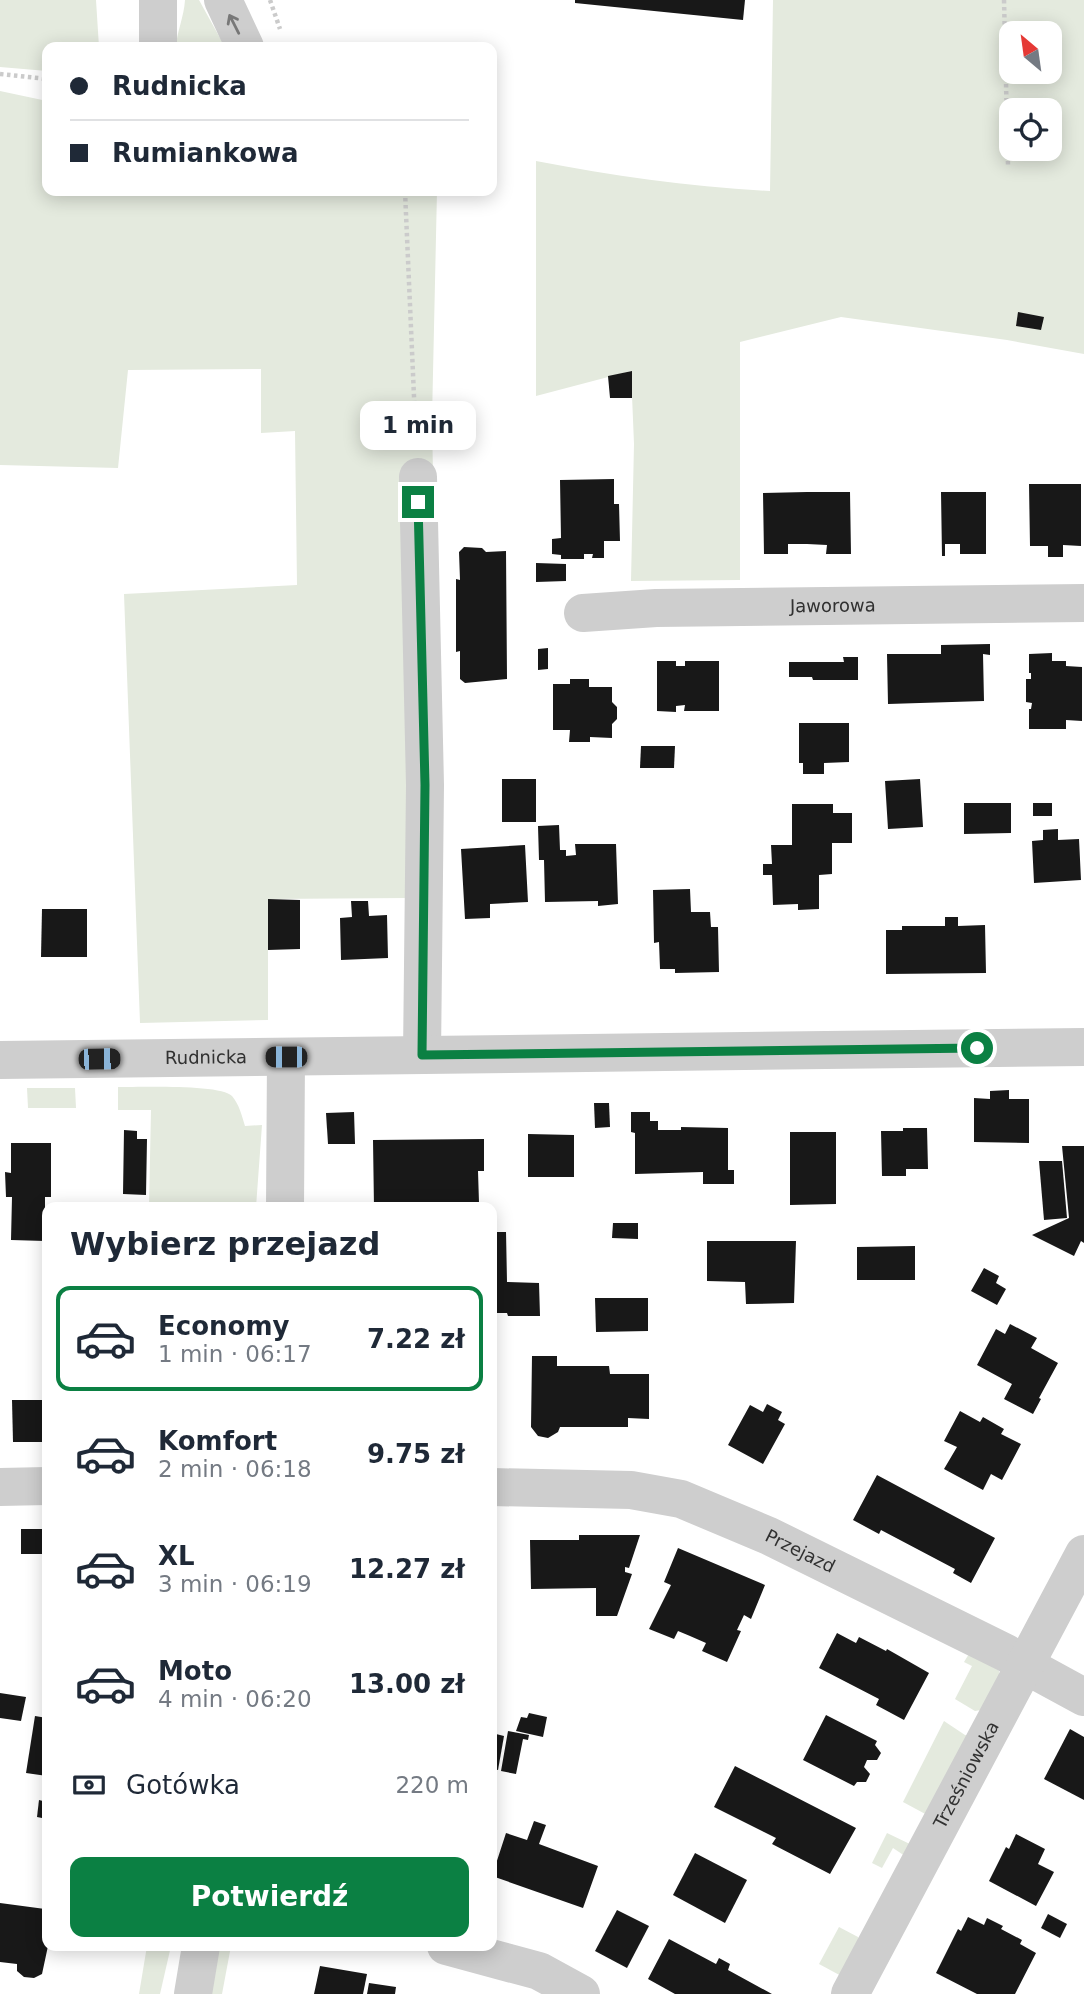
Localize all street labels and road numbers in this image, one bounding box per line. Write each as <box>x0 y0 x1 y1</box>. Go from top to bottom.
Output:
street label: Jaworowa <box>789 594 876 616</box>
street label: Rudnicka <box>165 1046 247 1068</box>
street label: Przejazd <box>762 1525 839 1577</box>
street label: Trześniowska <box>928 1718 1003 1833</box>

